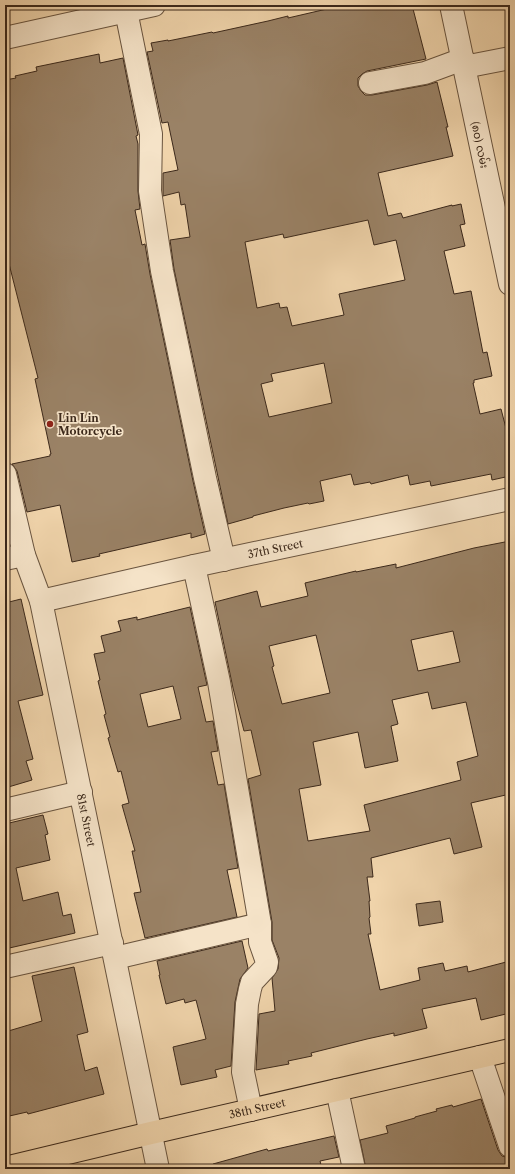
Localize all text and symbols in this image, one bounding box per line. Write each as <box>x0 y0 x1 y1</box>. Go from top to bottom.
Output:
street label: (၈၀) လမ်း <box>468 120 492 170</box>
place label: Lin Lin Motorcycle <box>58 411 123 438</box>
marker: Lin Lin Motorcycle <box>45 419 55 429</box>
street label: 37th Street <box>246 536 304 561</box>
street label: 81st Street <box>74 792 98 848</box>
street label: 38th Street <box>227 1095 287 1122</box>

